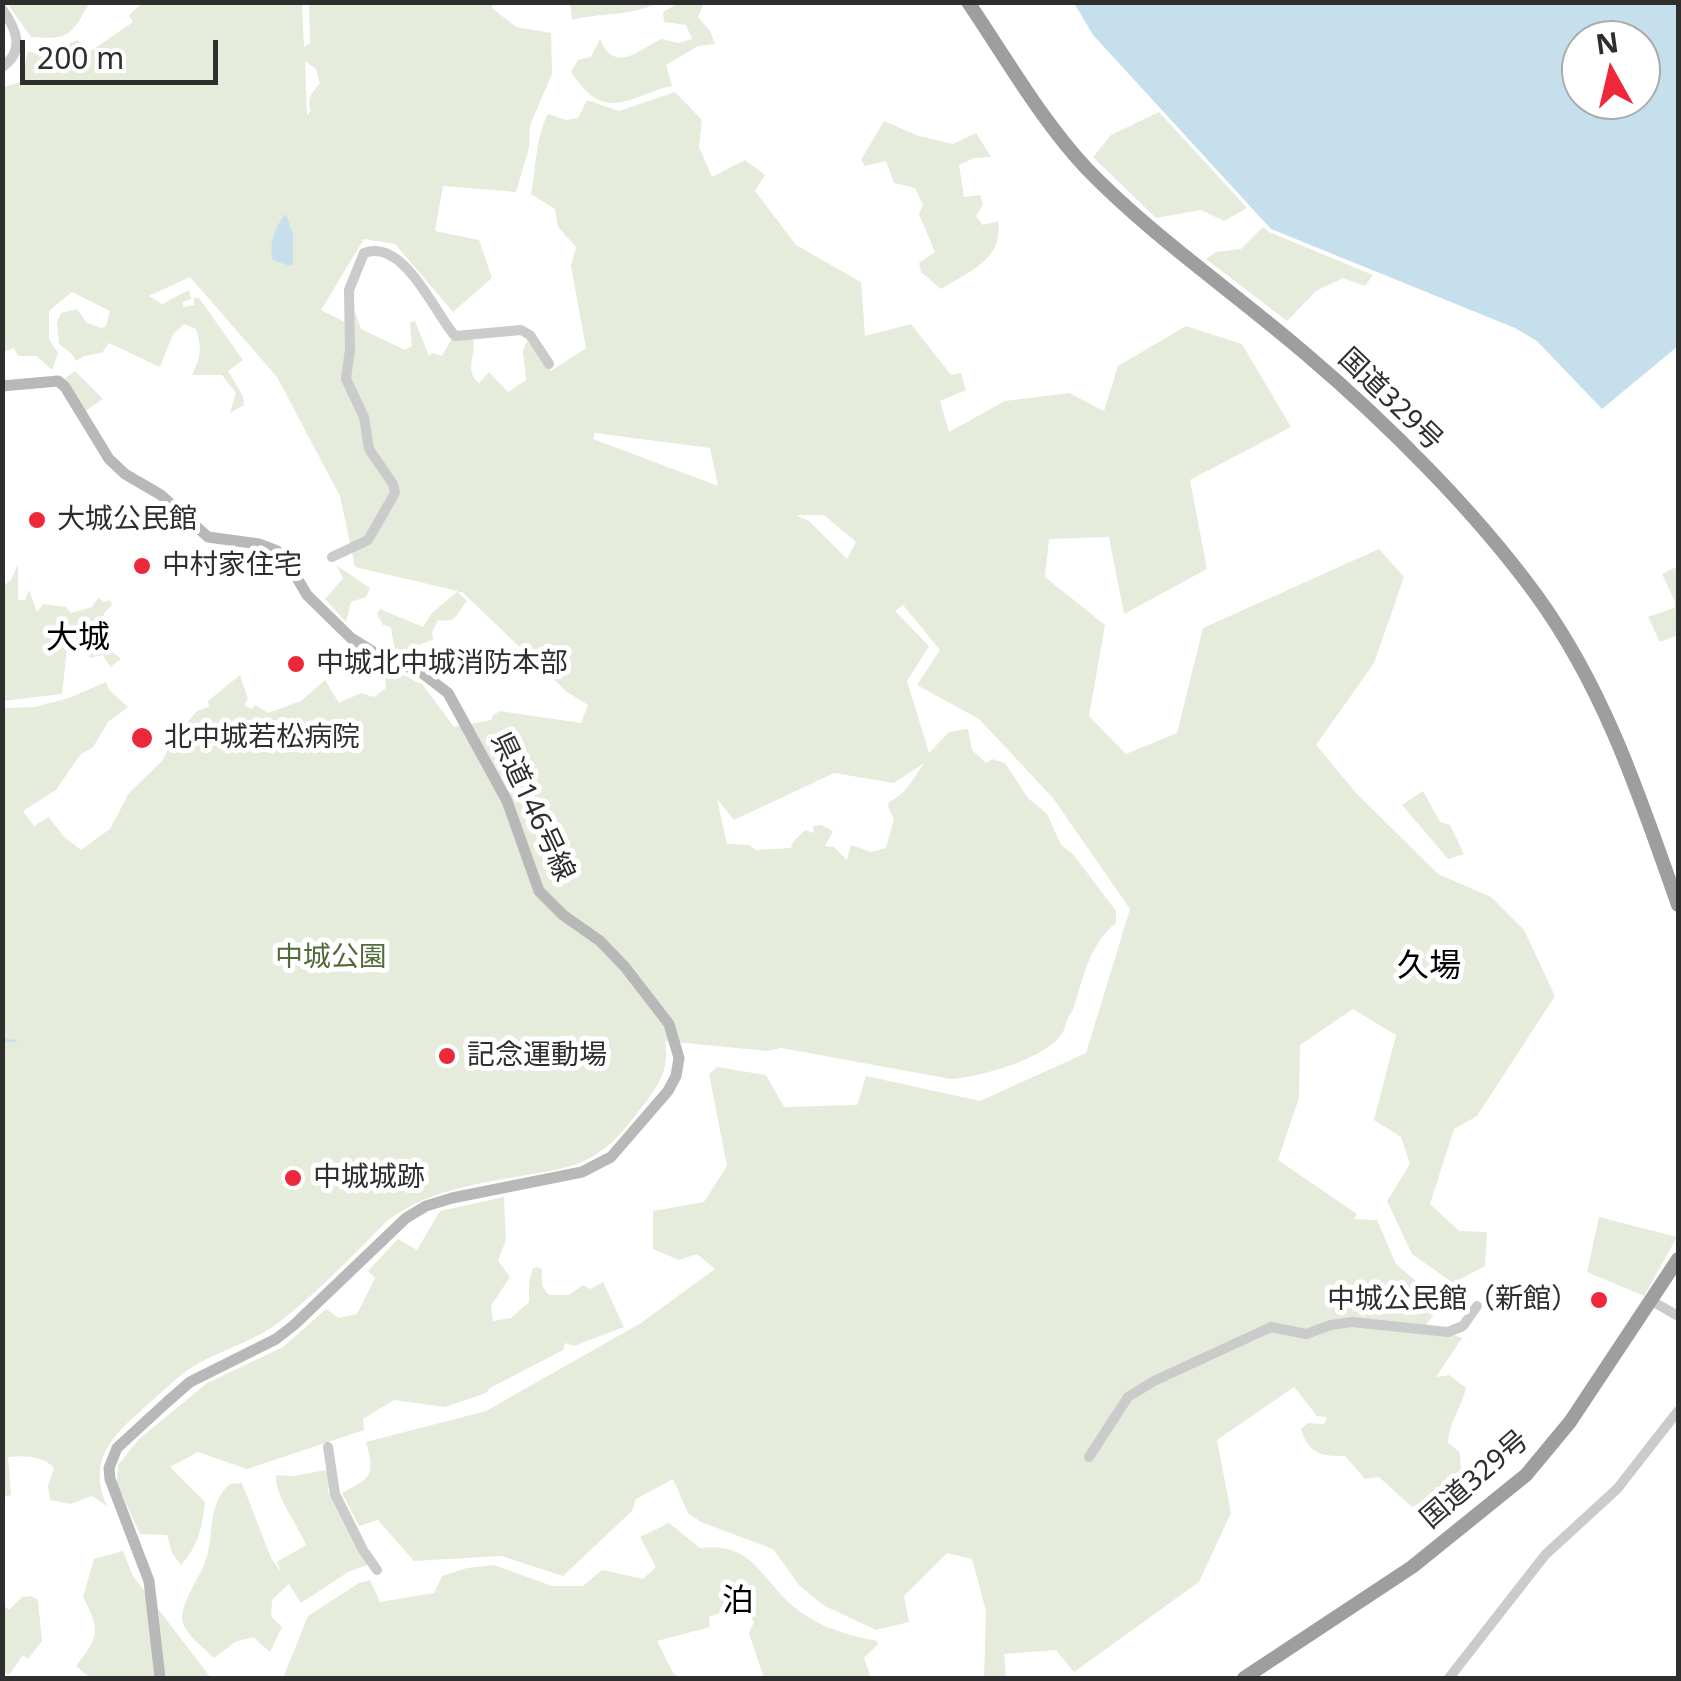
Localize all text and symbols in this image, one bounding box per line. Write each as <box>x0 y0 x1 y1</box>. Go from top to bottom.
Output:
scale bar <box>25 20 222 82</box>
north arrow <box>1561 20 1661 120</box>
text: N <box>1593 22 1621 63</box>
text: 200 m <box>37 37 124 78</box>
street label: 国道329号 <box>1331 342 1449 458</box>
place label: 大城公民館 <box>57 503 197 537</box>
marker: 大城公民館 <box>26 509 48 531</box>
place label: 中村家住宅 <box>162 549 302 583</box>
marker: 中村家住宅 <box>131 555 153 577</box>
district label: 大城 <box>46 620 110 658</box>
place label: 中城北中城消防本部 <box>316 647 568 681</box>
marker: 中城北中城消防本部 <box>285 653 307 675</box>
place label: 北中城若松病院 <box>164 721 360 755</box>
marker: 北中城若松病院 <box>129 725 155 751</box>
street label: 県道146号線 <box>483 727 581 887</box>
park label: 中城公園 <box>275 941 387 975</box>
district label: 久場 <box>1397 948 1461 986</box>
place label: 記念運動場 <box>467 1039 607 1073</box>
marker: 記念運動場 <box>436 1045 458 1067</box>
place label: 中城城跡 <box>313 1161 425 1195</box>
marker: 中城城跡 <box>282 1167 304 1189</box>
place label: 中城公民館（新館） <box>1327 1283 1579 1317</box>
marker: 中城公民館（新館） <box>1588 1289 1610 1311</box>
street label: 国道329号 <box>1414 1424 1536 1536</box>
district label: 泊 <box>722 1583 754 1621</box>

